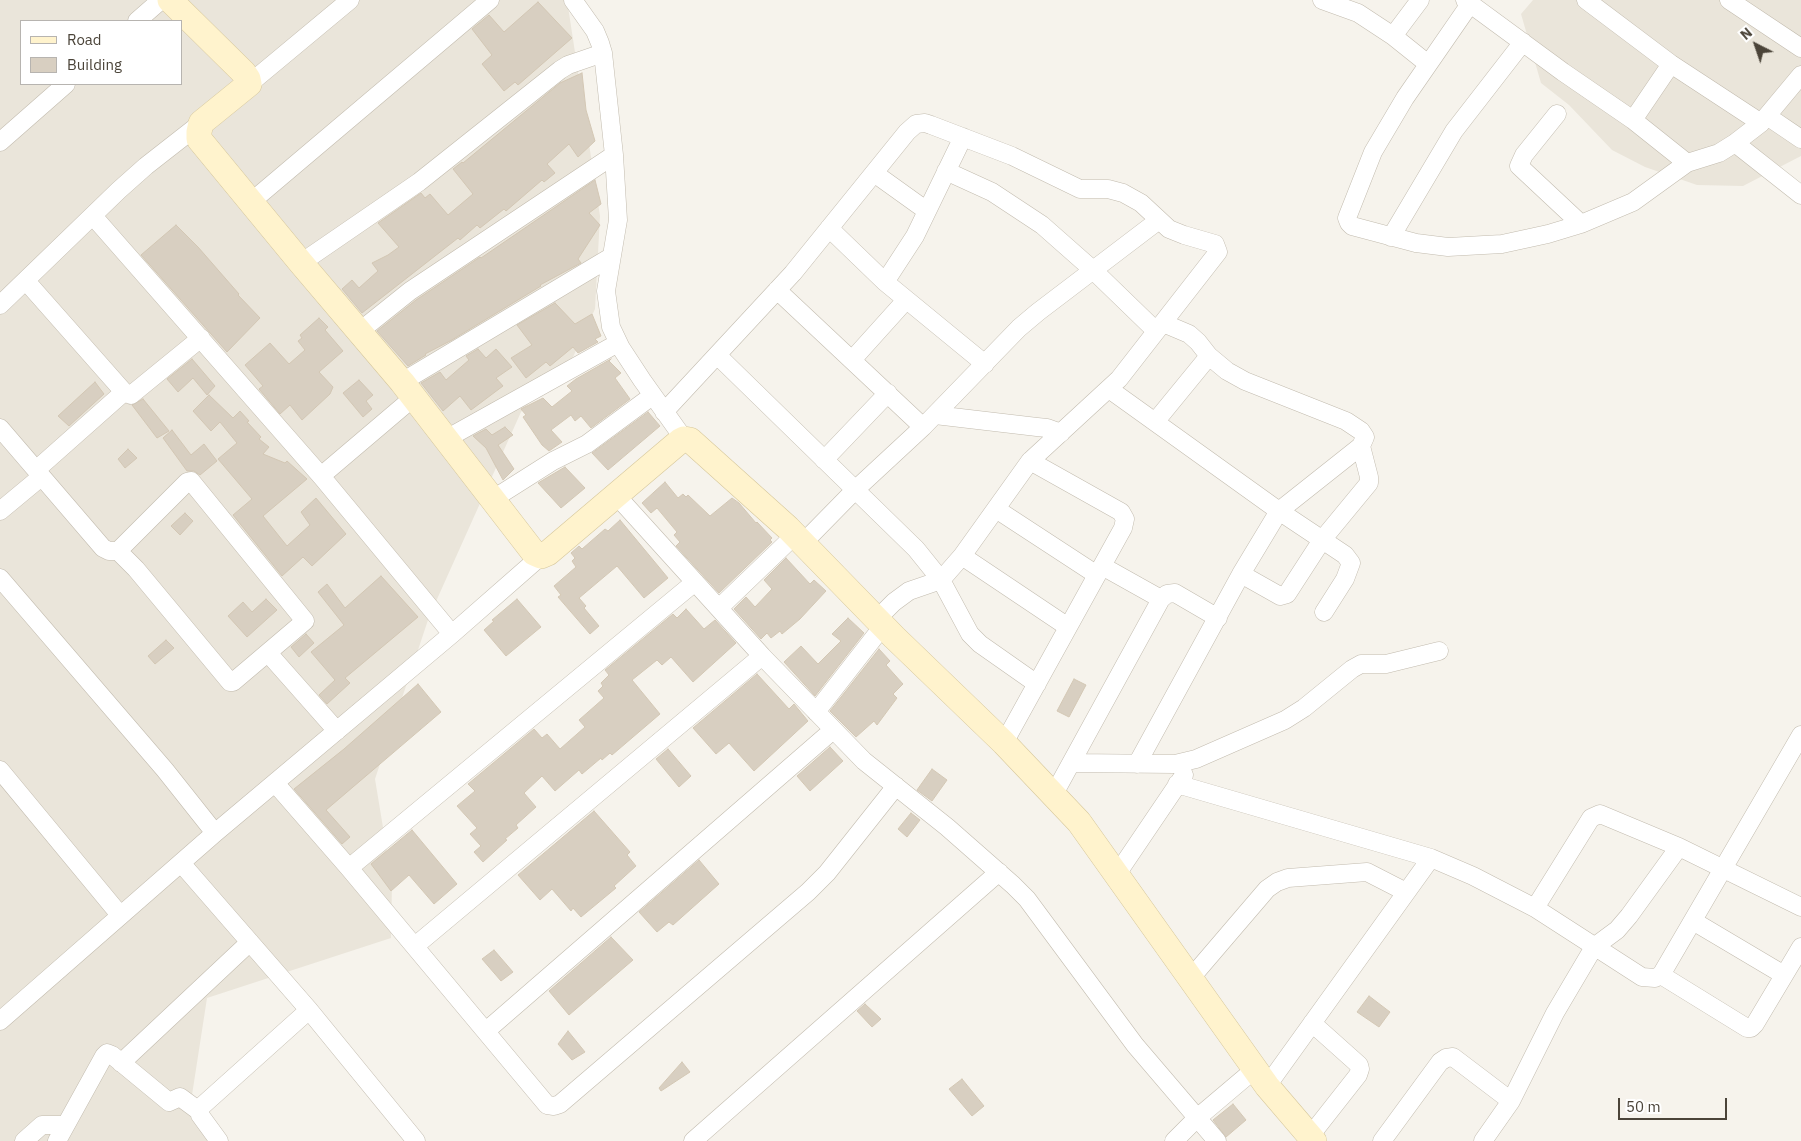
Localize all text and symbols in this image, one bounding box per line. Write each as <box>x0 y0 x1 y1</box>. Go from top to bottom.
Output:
legend <box>20 20 182 85</box>
north arrow <box>1731 20 1781 70</box>
text: N <box>1736 24 1756 44</box>
text: Road <box>67 30 102 49</box>
text: Building <box>67 55 122 74</box>
scale bar <box>1621 1088 1730 1120</box>
text: 50 m <box>1626 1097 1661 1116</box>

